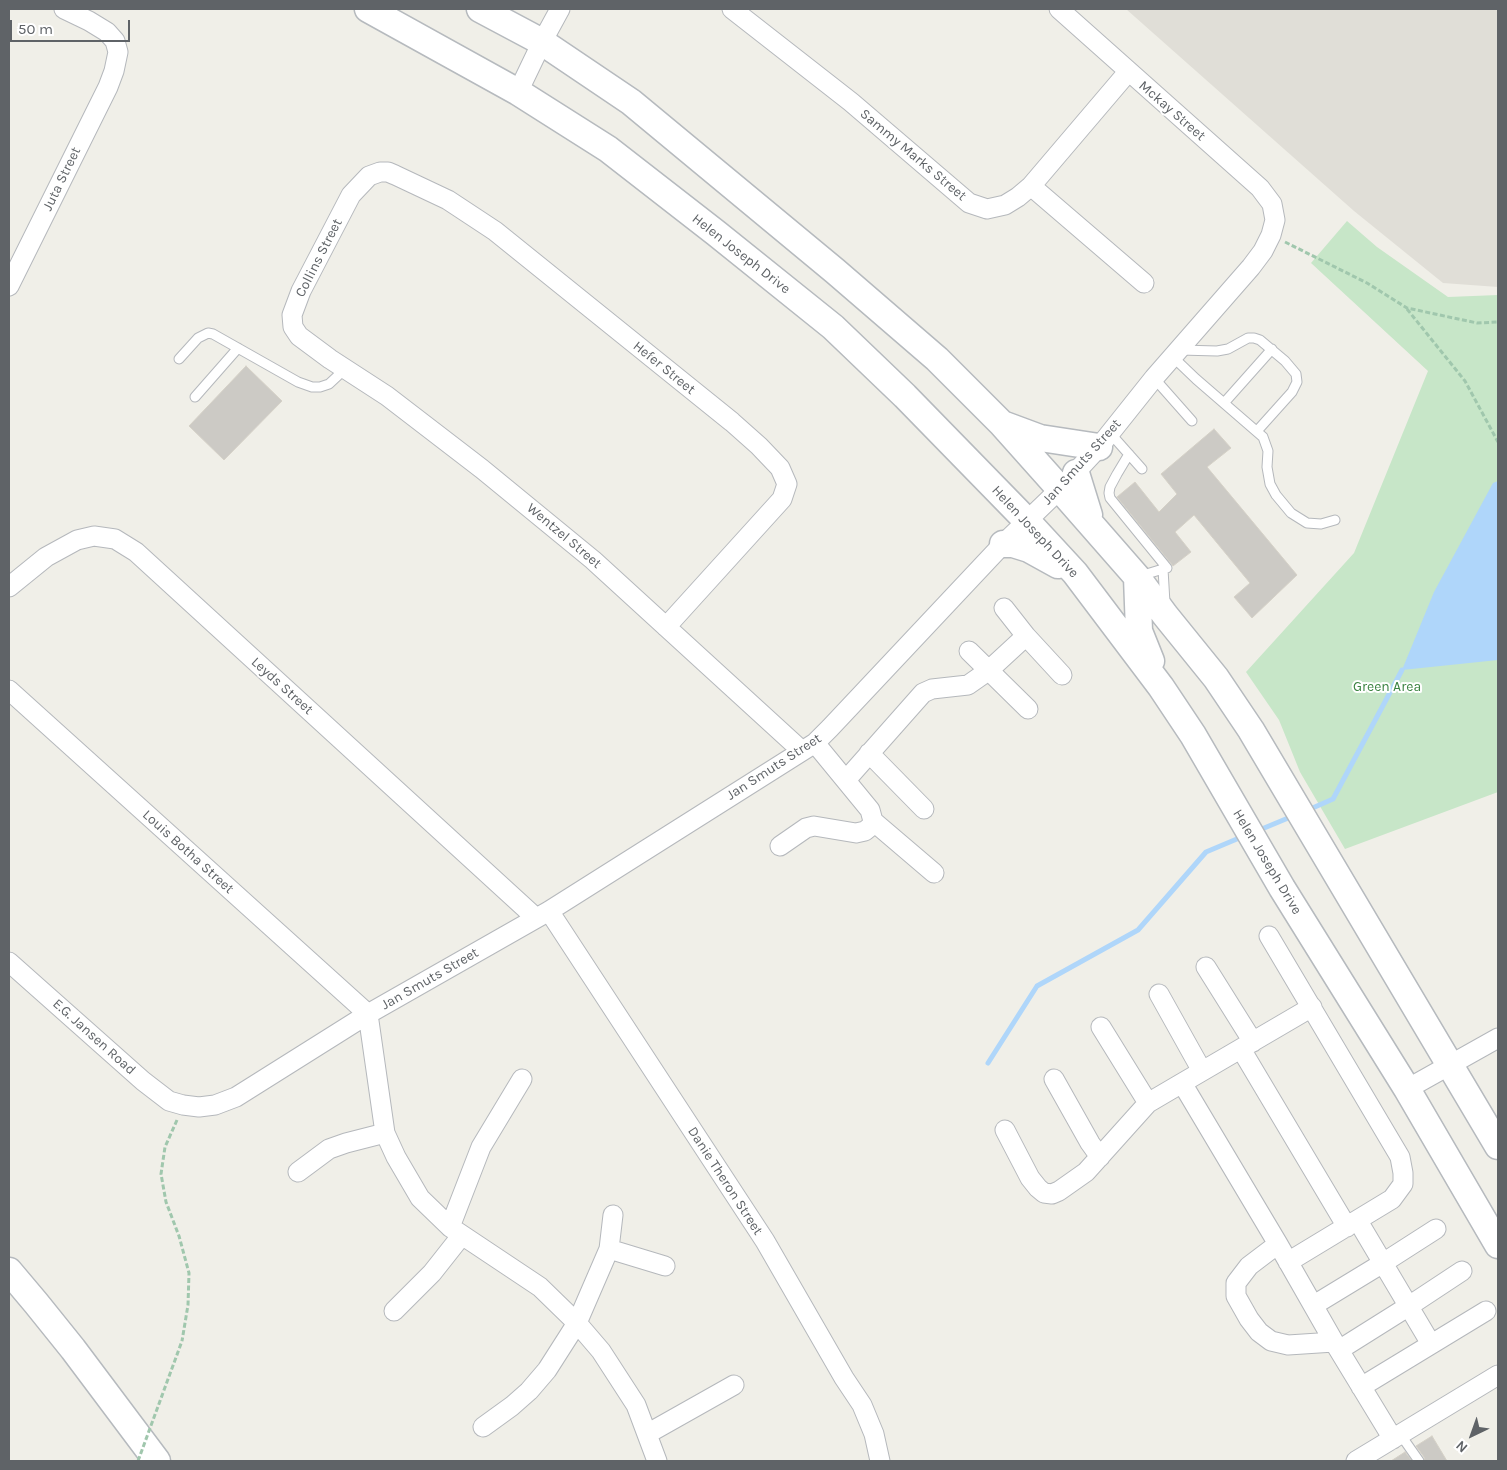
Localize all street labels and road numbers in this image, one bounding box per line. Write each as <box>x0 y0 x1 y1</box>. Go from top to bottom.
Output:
street label: Mckay Street <box>1135 77 1209 145</box>
street label: Sammy Marks Street <box>856 106 970 204</box>
street label: Juta Street <box>39 144 85 214</box>
street label: Helen Joseph Drive <box>689 210 793 298</box>
street label: Collins Street <box>292 216 346 300</box>
street label: Hefer Street <box>629 338 699 398</box>
street label: Jan Smuts Street <box>1039 416 1125 508</box>
street label: Helen Joseph Drive <box>988 482 1082 582</box>
street label: Wentzel Street <box>523 500 605 572</box>
street label: Leyds Street <box>248 654 316 718</box>
street label: Jan Smuts Street <box>723 730 825 804</box>
street label: Helen Joseph Drive <box>1229 806 1305 918</box>
street label: Louis Botha Street <box>139 807 237 897</box>
street label: Jan Smuts Street <box>378 944 482 1014</box>
street label: E.G. Jansen Road <box>49 995 139 1079</box>
street label: Danie Theron Street <box>684 1124 766 1238</box>

